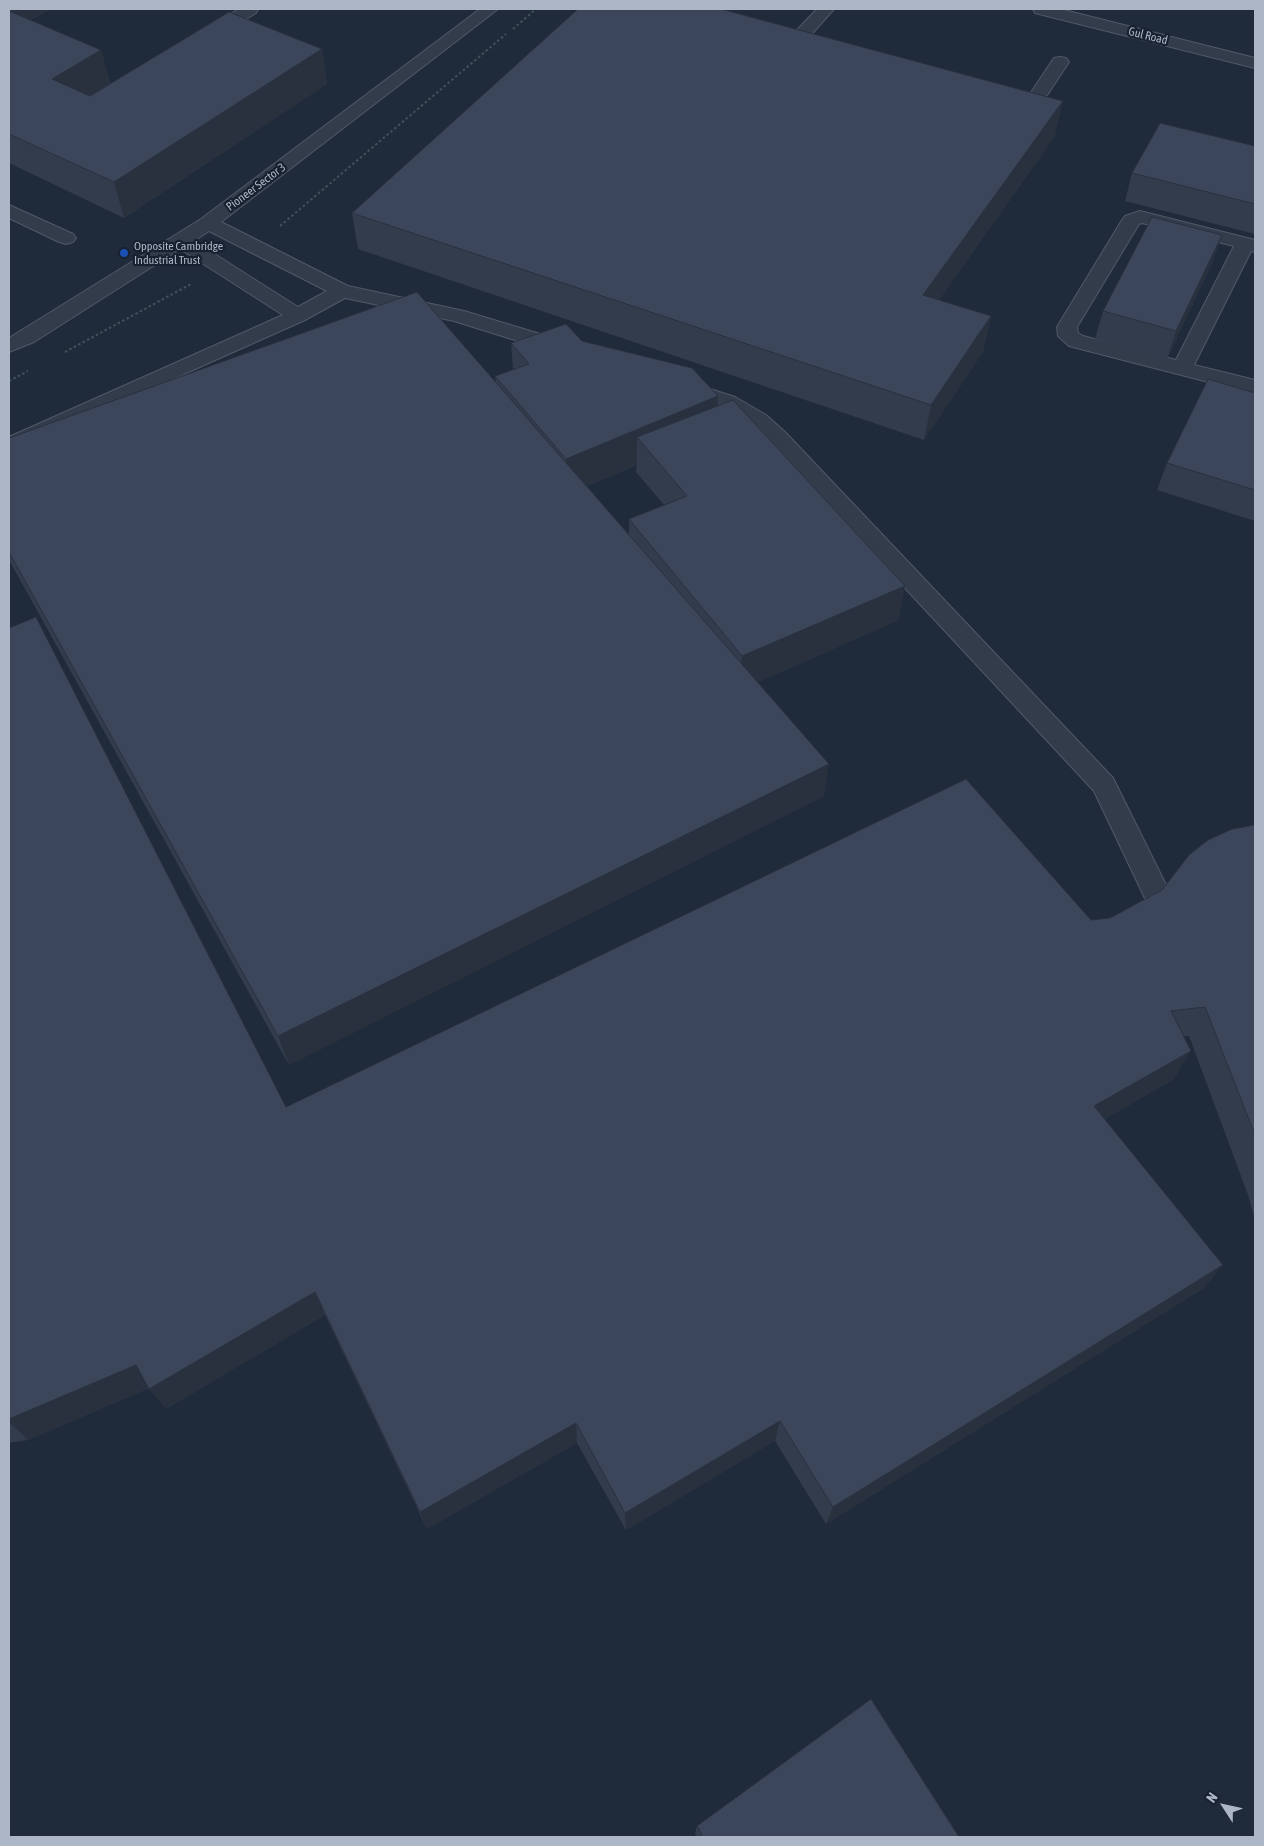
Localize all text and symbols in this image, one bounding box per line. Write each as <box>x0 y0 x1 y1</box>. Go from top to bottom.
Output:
street label: Gul Road <box>1127 24 1169 48</box>
street label: Pioneer Sector 3 <box>223 160 289 214</box>
place label: Opposite Cambridge Industrial Trust <box>134 239 223 267</box>
marker: Opposite Cambridge Industrial Trust <box>118 247 130 259</box>
north arrow <box>1199 1781 1249 1831</box>
text: N <box>1203 1789 1221 1805</box>

